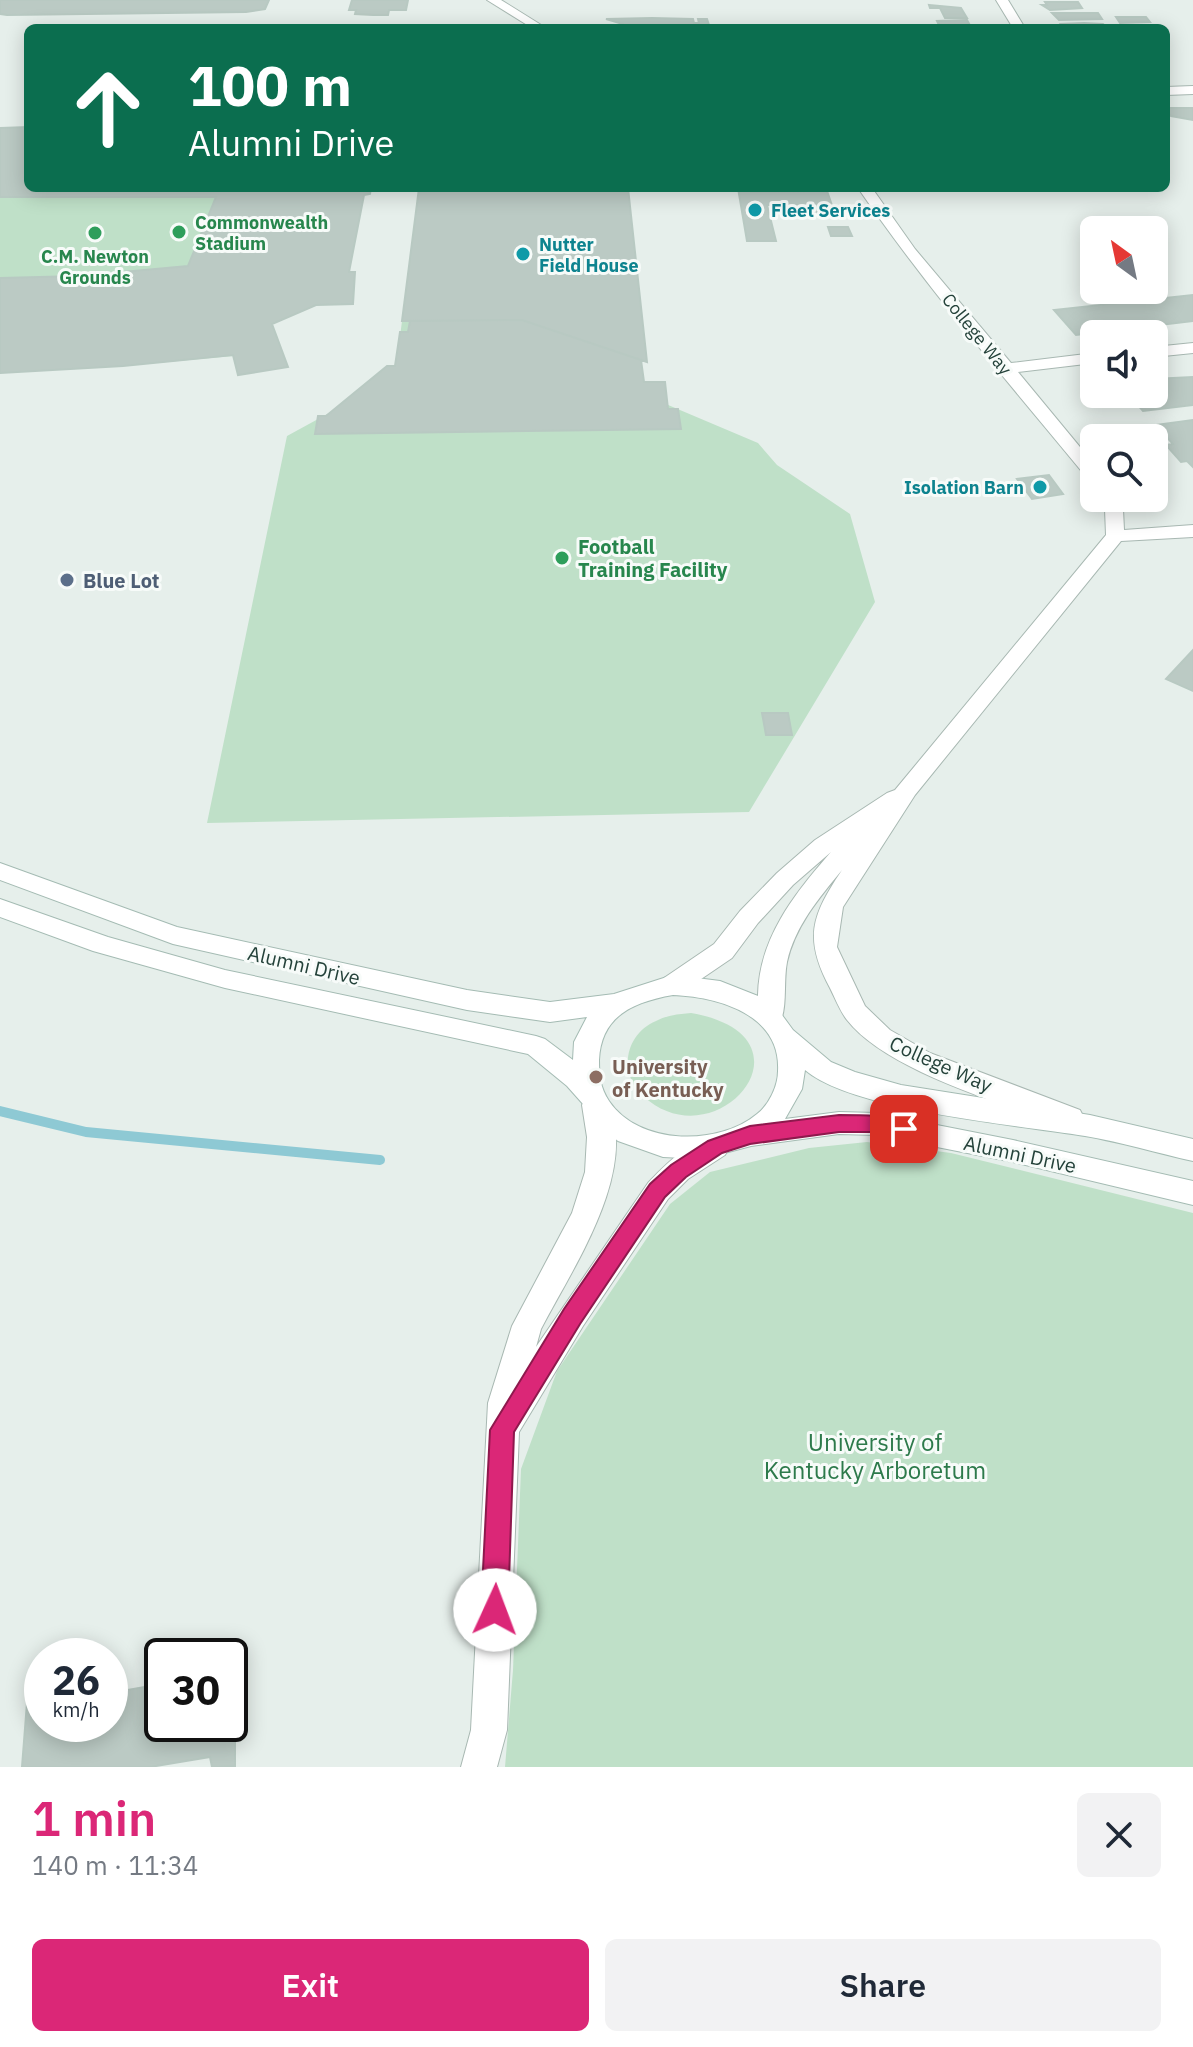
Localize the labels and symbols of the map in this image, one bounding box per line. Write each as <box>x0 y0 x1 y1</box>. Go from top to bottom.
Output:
place label: Fleet Services <box>771 199 890 222</box>
marker: Fleet Services <box>746 201 764 219</box>
place label: Commonwealth Stadium <box>195 211 328 255</box>
north arrow <box>1080 216 1168 304</box>
marker: Commonwealth Stadium <box>170 223 188 241</box>
marker: C.M. Newton Grounds <box>86 224 104 242</box>
place label: Nutter Field House <box>539 233 639 277</box>
place label: C.M. Newton Grounds <box>41 245 149 289</box>
marker: Nutter Field House <box>514 245 532 263</box>
street label: College Way <box>937 288 1017 380</box>
place label: Isolation Barn <box>904 476 1024 499</box>
marker: Isolation Barn <box>1031 478 1049 496</box>
place label: Football Training Facility <box>578 533 728 583</box>
marker: Football Training Facility <box>553 549 571 567</box>
place label: Blue Lot <box>83 567 160 594</box>
marker: Blue Lot <box>58 571 76 589</box>
street label: Alumni Drive <box>245 939 363 991</box>
street label: College Way <box>885 1029 997 1099</box>
place label: University of Kentucky <box>612 1053 724 1103</box>
marker: University of Kentucky <box>587 1068 605 1086</box>
pin <box>870 1095 938 1163</box>
street label: Alumni Drive <box>961 1129 1079 1179</box>
park label: University of Kentucky Arboretum <box>764 1426 986 1486</box>
position arrow <box>453 1568 537 1652</box>
speed limit sign: 30 <box>144 1638 248 1742</box>

